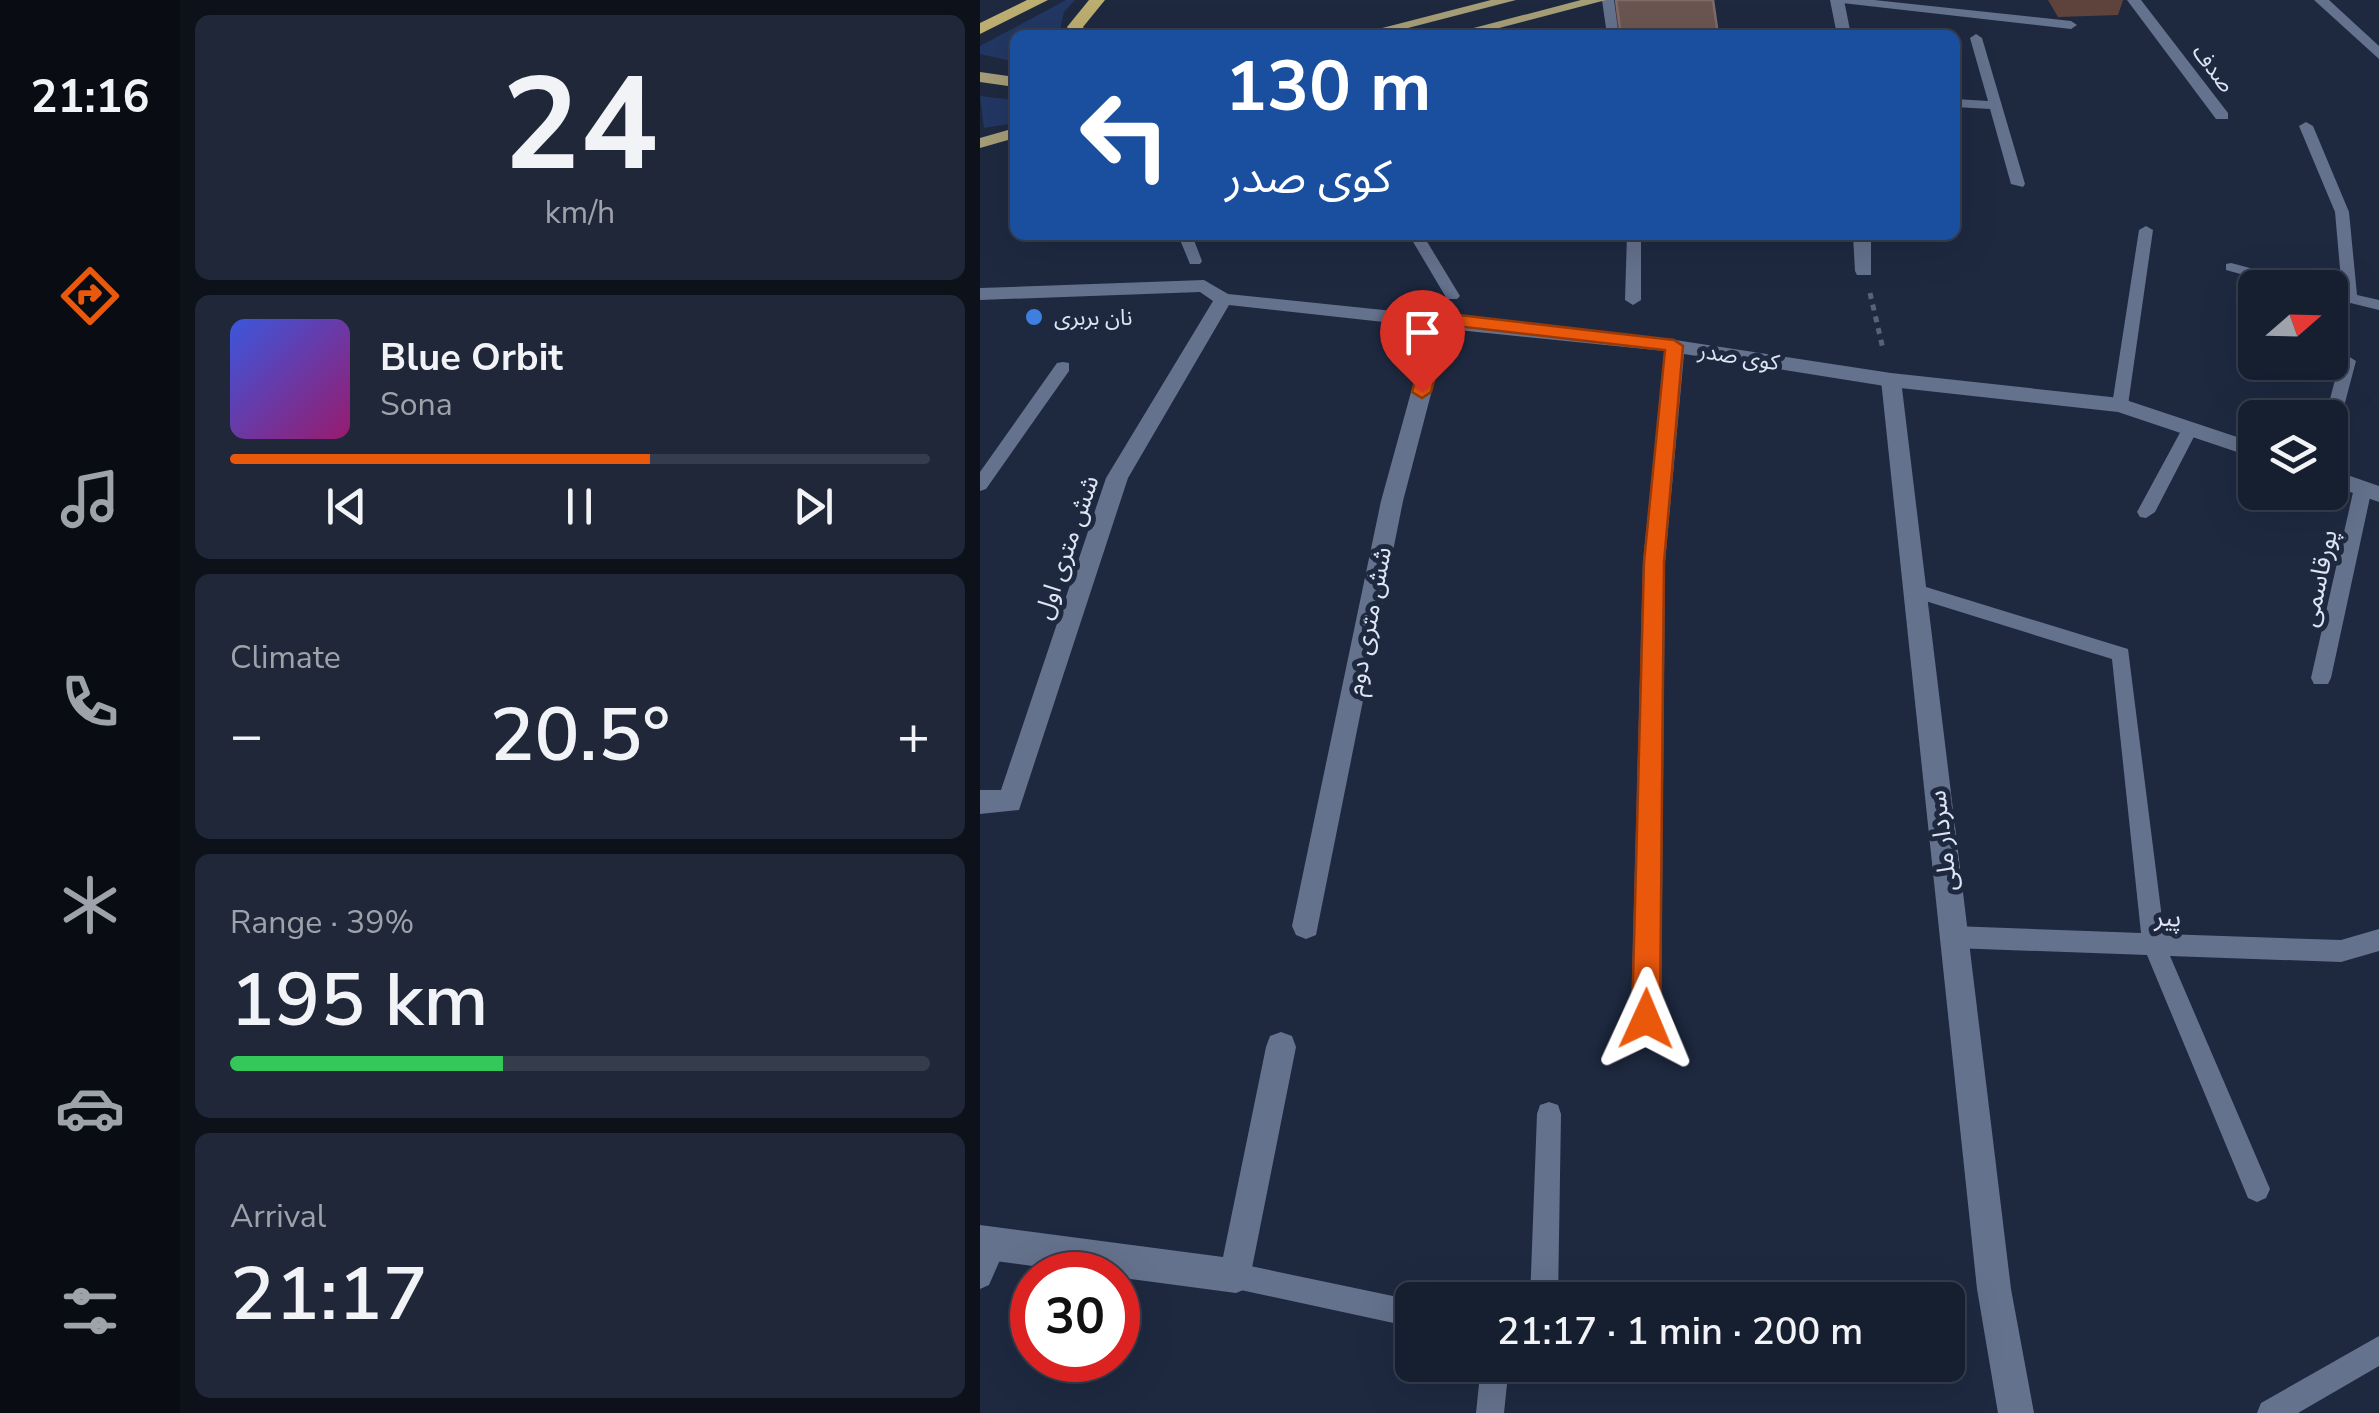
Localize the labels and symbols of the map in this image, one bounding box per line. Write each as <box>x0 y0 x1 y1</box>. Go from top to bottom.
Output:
street label: صدف <box>2185 38 2241 99</box>
north arrow <box>2238 270 2348 380</box>
pin <box>1380 290 1465 393</box>
place label: نان بربری <box>1054 303 1132 333</box>
marker: نان بربری <box>1023 306 1045 328</box>
street label: کوی صدر <box>1695 336 1782 378</box>
street label: شش متری اول <box>1026 471 1107 624</box>
street label: پورقاسمی <box>2292 526 2346 630</box>
street label: شش متری دوم <box>1338 544 1402 699</box>
street label: سردار ملی <box>1920 789 1966 893</box>
street label: پیر <box>2153 901 2182 935</box>
position arrow <box>1594 967 1698 1071</box>
speed limit sign: 30 <box>1010 1252 1140 1382</box>

